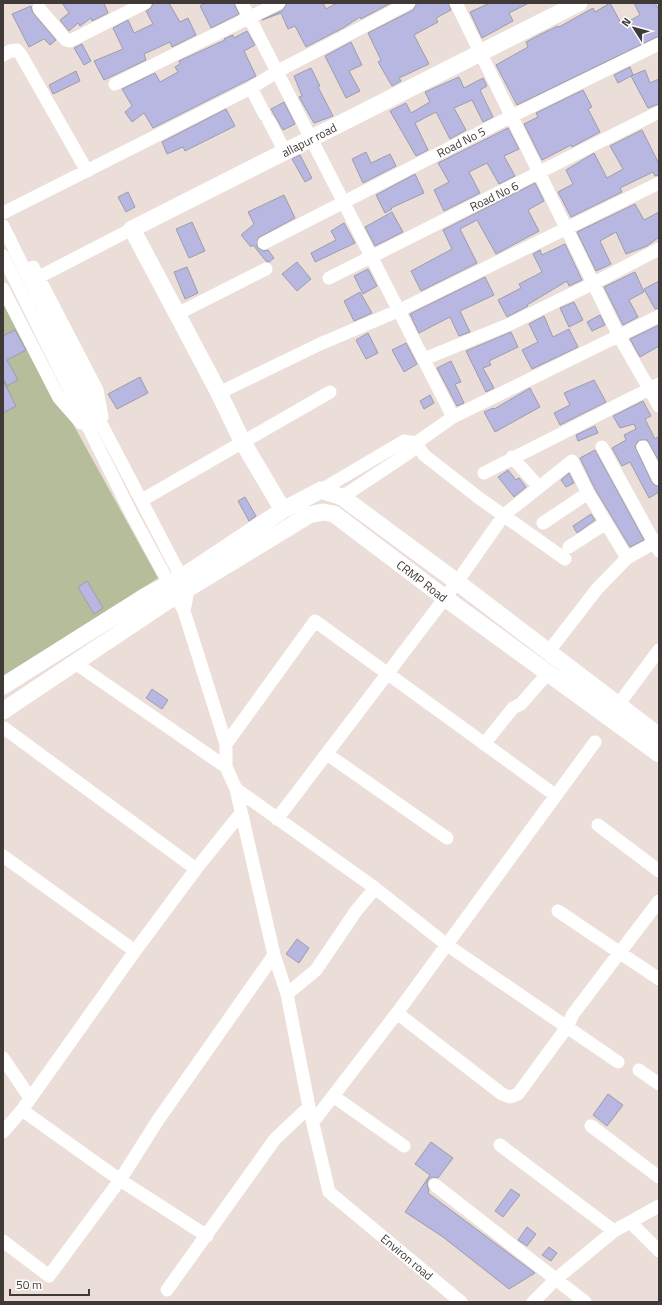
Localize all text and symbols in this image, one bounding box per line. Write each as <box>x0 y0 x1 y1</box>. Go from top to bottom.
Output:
north arrow <box>614 8 654 48</box>
text: N <box>617 14 635 30</box>
street label: allapur road <box>278 118 340 162</box>
street label: Road No 5 <box>433 122 489 162</box>
street label: Road No 6 <box>466 176 522 216</box>
street label: CRMP Road <box>392 555 452 607</box>
street label: Environ road <box>377 1229 437 1285</box>
scale bar <box>10 1271 89 1297</box>
text: 50 m <box>16 1275 42 1294</box>

